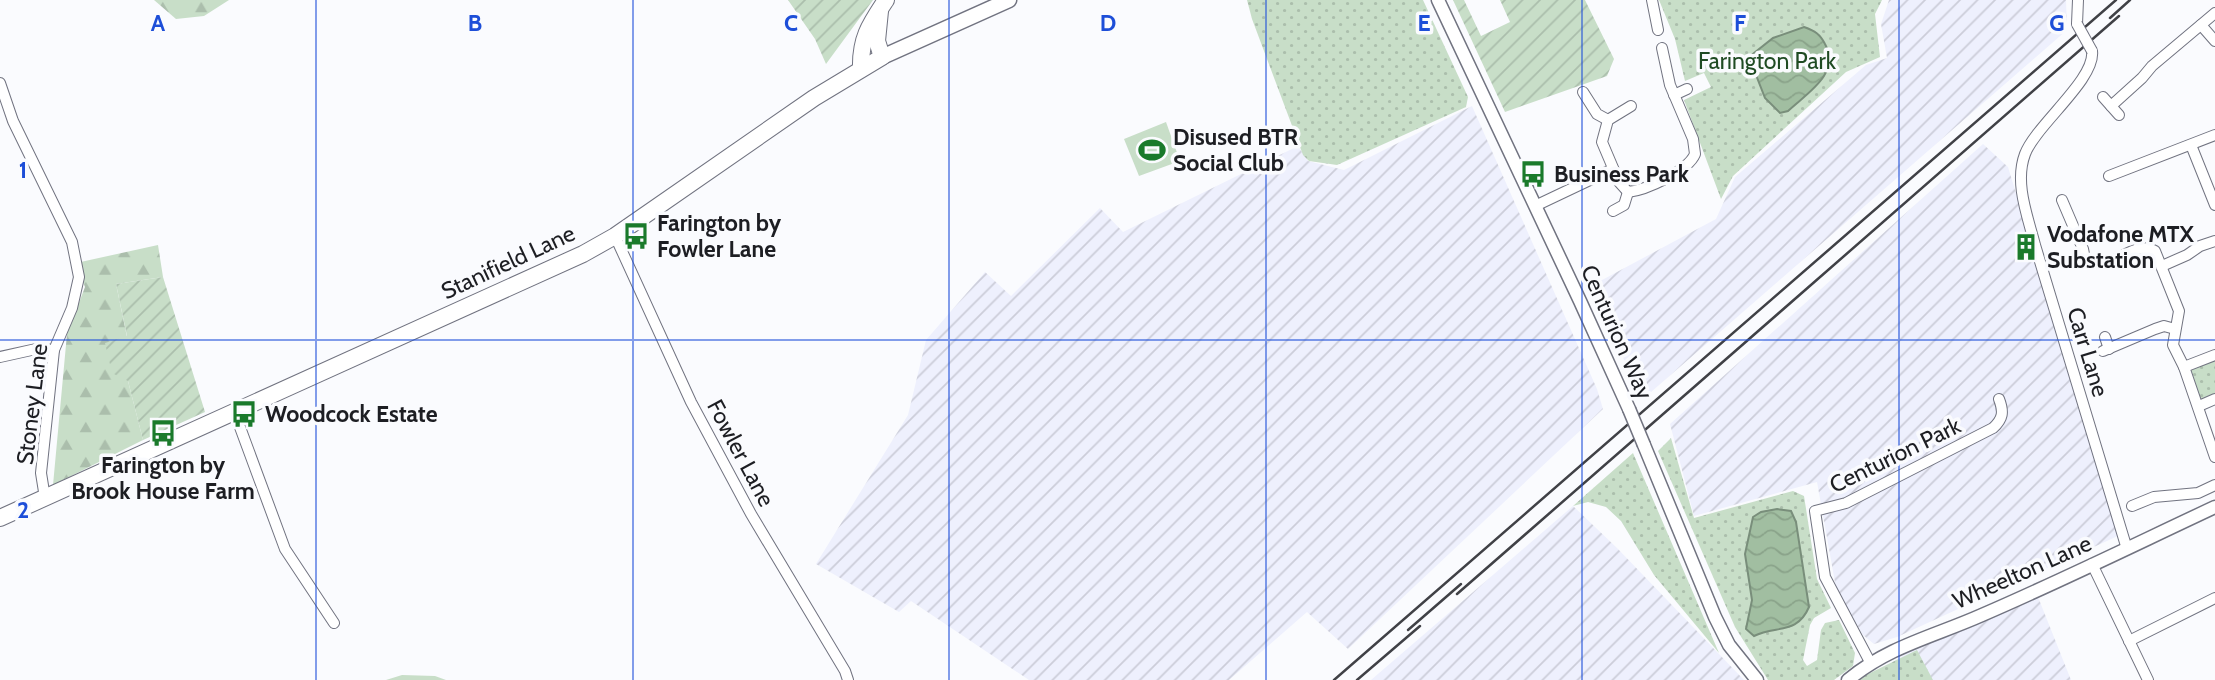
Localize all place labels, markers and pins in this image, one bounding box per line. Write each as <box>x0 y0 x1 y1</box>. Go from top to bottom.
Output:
place label: Disused BTR Social Club <box>1173 123 1299 177</box>
sports icon: Disused BTR Social Club <box>1137 135 1167 165</box>
bus stop icon: Business Park <box>1518 159 1548 189</box>
place label: Business Park <box>1554 160 1690 188</box>
place label: Farington by Fowler Lane <box>657 209 782 263</box>
place label: Vodafone MTX Substation <box>2047 220 2195 274</box>
bus stop icon: Farington by Fowler Lane <box>621 221 651 251</box>
building icon: Vodafone MTX Substation <box>2011 232 2041 262</box>
bus stop icon: Woodcock Estate <box>229 399 259 429</box>
place label: Woodcock Estate <box>265 400 438 428</box>
bus stop icon: Farington by Brook House Farm <box>148 418 178 448</box>
place label: Farington by Brook House Farm <box>71 451 255 505</box>

